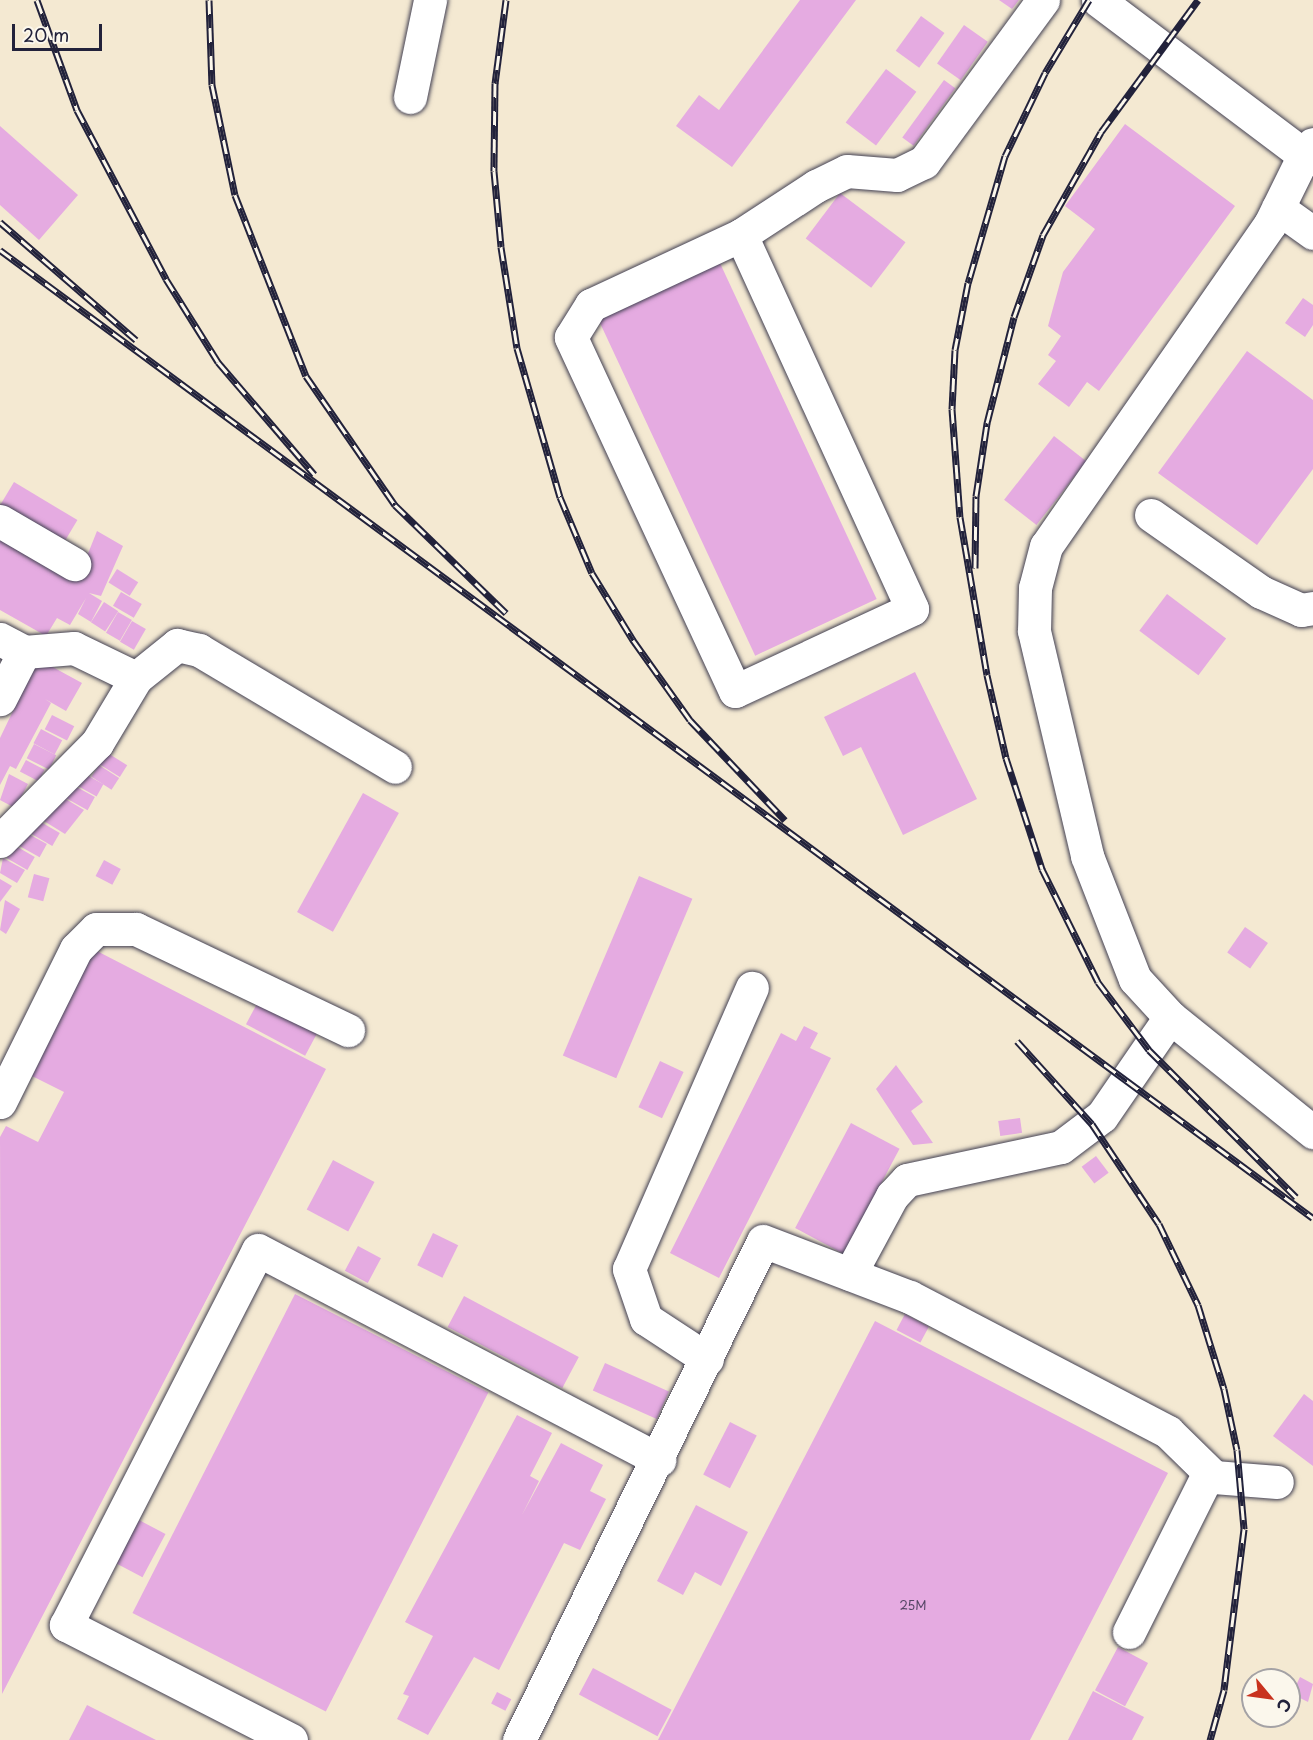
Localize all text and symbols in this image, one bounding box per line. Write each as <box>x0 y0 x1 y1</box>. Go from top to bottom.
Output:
scale bar <box>15 12 105 50</box>
text: 20 m <box>23 21 69 48</box>
house number: 25М <box>899 1599 927 1613</box>
north arrow <box>1241 1668 1301 1728</box>
text: С <box>1272 1695 1298 1717</box>

